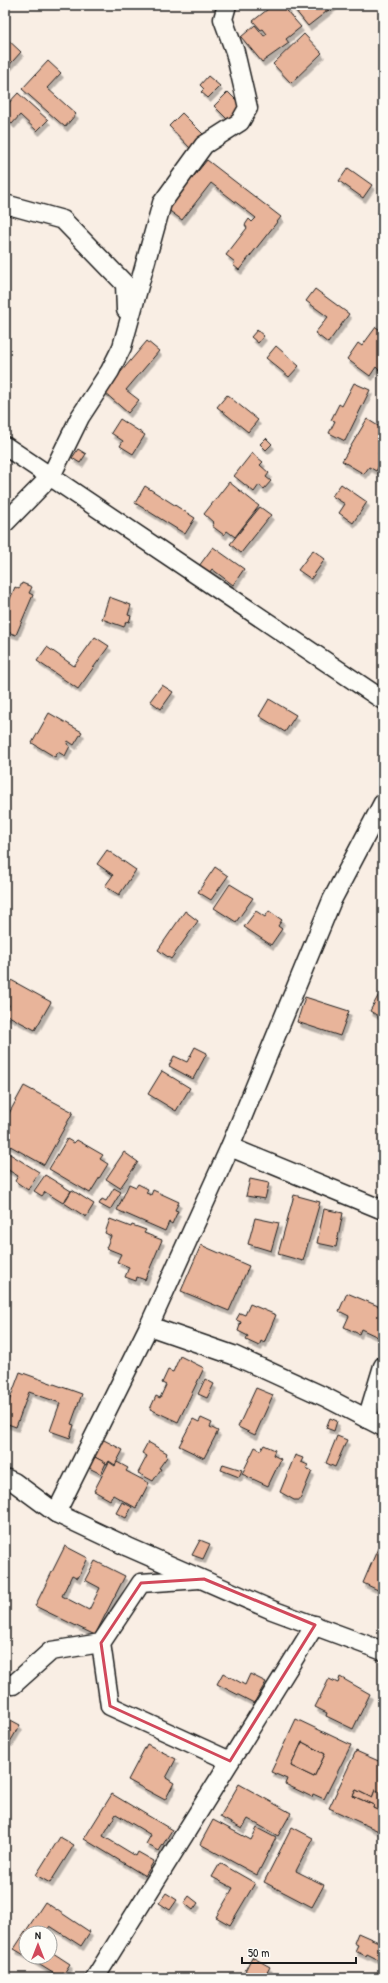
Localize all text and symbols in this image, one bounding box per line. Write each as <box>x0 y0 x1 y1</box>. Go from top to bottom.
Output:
north arrow <box>18 1925 58 1965</box>
text: N <box>35 1928 41 1942</box>
scale bar <box>242 1939 356 1965</box>
text: 50 m <box>248 1944 269 1961</box>

